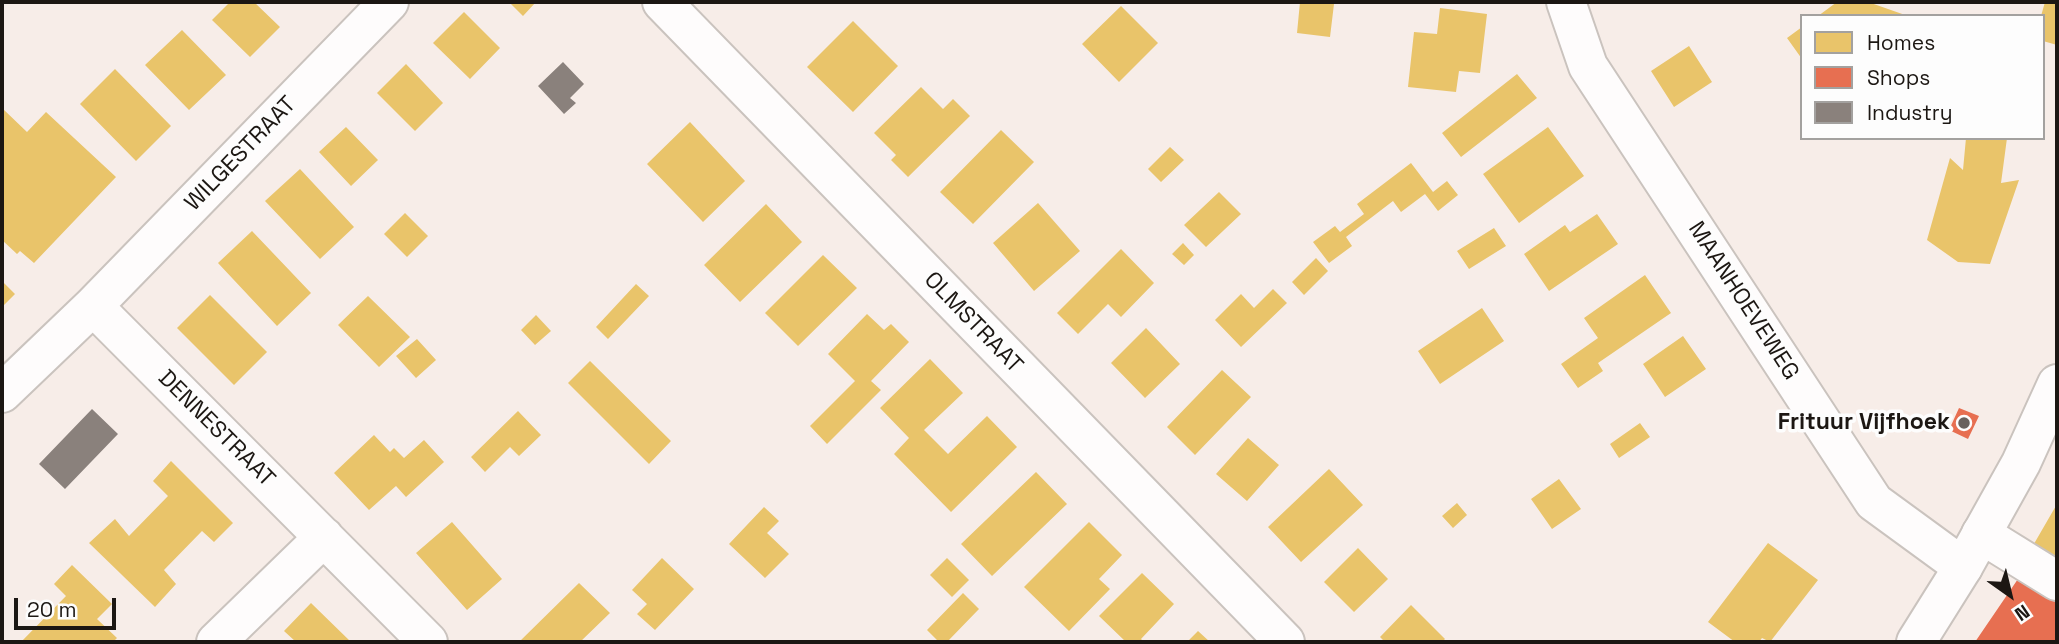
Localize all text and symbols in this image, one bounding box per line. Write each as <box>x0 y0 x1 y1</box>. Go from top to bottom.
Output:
legend <box>1800 14 2045 140</box>
text: Homes <box>1867 29 1935 56</box>
text: Shops <box>1867 64 1930 91</box>
street label: WILGESTRAAT <box>180 91 302 217</box>
text: Industry <box>1867 99 1953 126</box>
street label: MAANHOEVEWEG <box>1682 217 1804 385</box>
street label: OLMSTRAAT <box>918 267 1028 379</box>
street label: DENNESTRAAT <box>152 365 280 493</box>
place label: Frituur Vijfhoek <box>1778 409 1950 437</box>
marker: Frituur Vijfhoek <box>1956 415 1972 431</box>
north arrow <box>1975 560 2045 630</box>
scale bar <box>18 584 119 628</box>
text: 20 m <box>27 596 77 623</box>
text: N <box>2010 599 2034 627</box>

